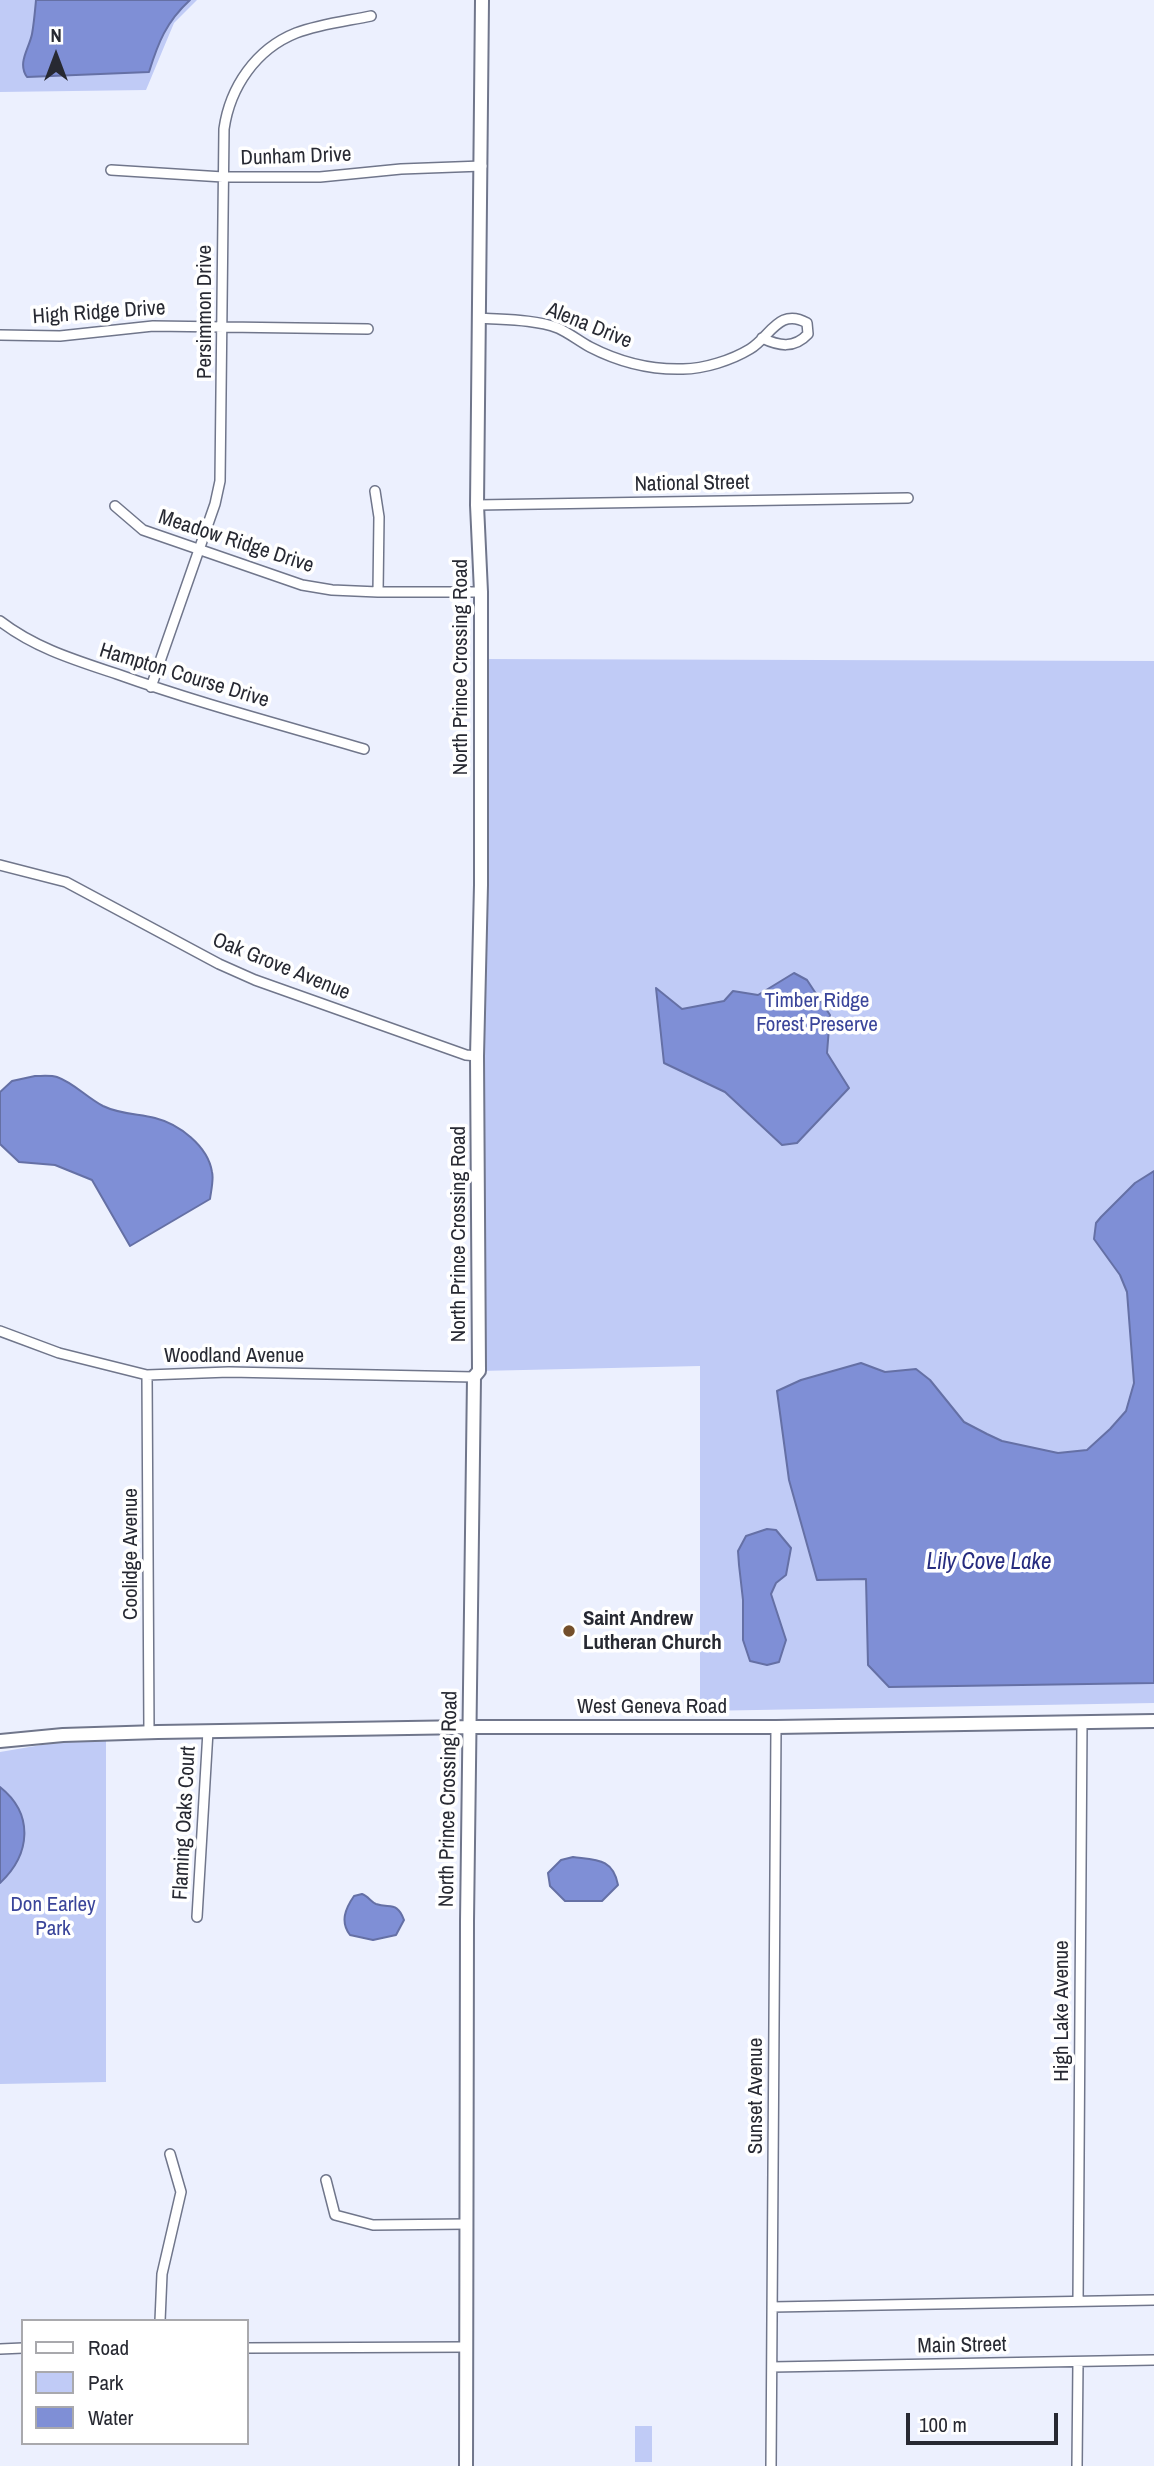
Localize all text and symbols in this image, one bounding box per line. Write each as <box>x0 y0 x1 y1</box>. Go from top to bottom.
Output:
north arrow <box>21 21 91 91</box>
text: N <box>50 22 62 48</box>
street label: Dunham Drive <box>240 142 352 172</box>
street label: Persimmon Drive <box>192 245 218 379</box>
street label: High Ridge Drive <box>32 296 166 330</box>
street label: Alena Drive <box>543 297 635 355</box>
street label: National Street <box>634 470 750 498</box>
street label: Meadow Ridge Drive <box>155 505 317 579</box>
street label: North Prince Crossing Road <box>448 559 474 775</box>
street label: Hampton Course Drive <box>96 638 272 714</box>
street label: Oak Grove Avenue <box>209 928 353 1006</box>
park label: Timber Ridge Forest Preserve <box>756 988 878 1038</box>
street label: North Prince Crossing Road <box>446 1126 472 1342</box>
street label: Woodland Avenue <box>164 1343 304 1369</box>
street label: Coolidge Avenue <box>118 1488 144 1620</box>
water label: Lily Cove Lake <box>927 1549 1051 1577</box>
place label: Saint Andrew Lutheran Church <box>583 1606 722 1656</box>
marker: Saint Andrew Lutheran Church <box>561 1623 577 1639</box>
street label: North Prince Crossing Road <box>435 1691 463 1907</box>
street label: West Geneva Road <box>577 1694 727 1720</box>
street label: Flaming Oaks Court <box>168 1745 202 1901</box>
park label: Don Earley Park <box>10 1892 96 1942</box>
street label: High Lake Avenue <box>1049 1940 1075 2082</box>
street label: Sunset Avenue <box>743 2038 769 2154</box>
legend <box>21 2319 248 2445</box>
text: Road <box>88 2333 129 2362</box>
street label: Main Street <box>917 2333 1007 2359</box>
text: Park <box>88 2368 123 2397</box>
scale bar <box>909 2400 1061 2444</box>
text: Water <box>88 2403 133 2432</box>
text: 100 m <box>919 2410 967 2439</box>

